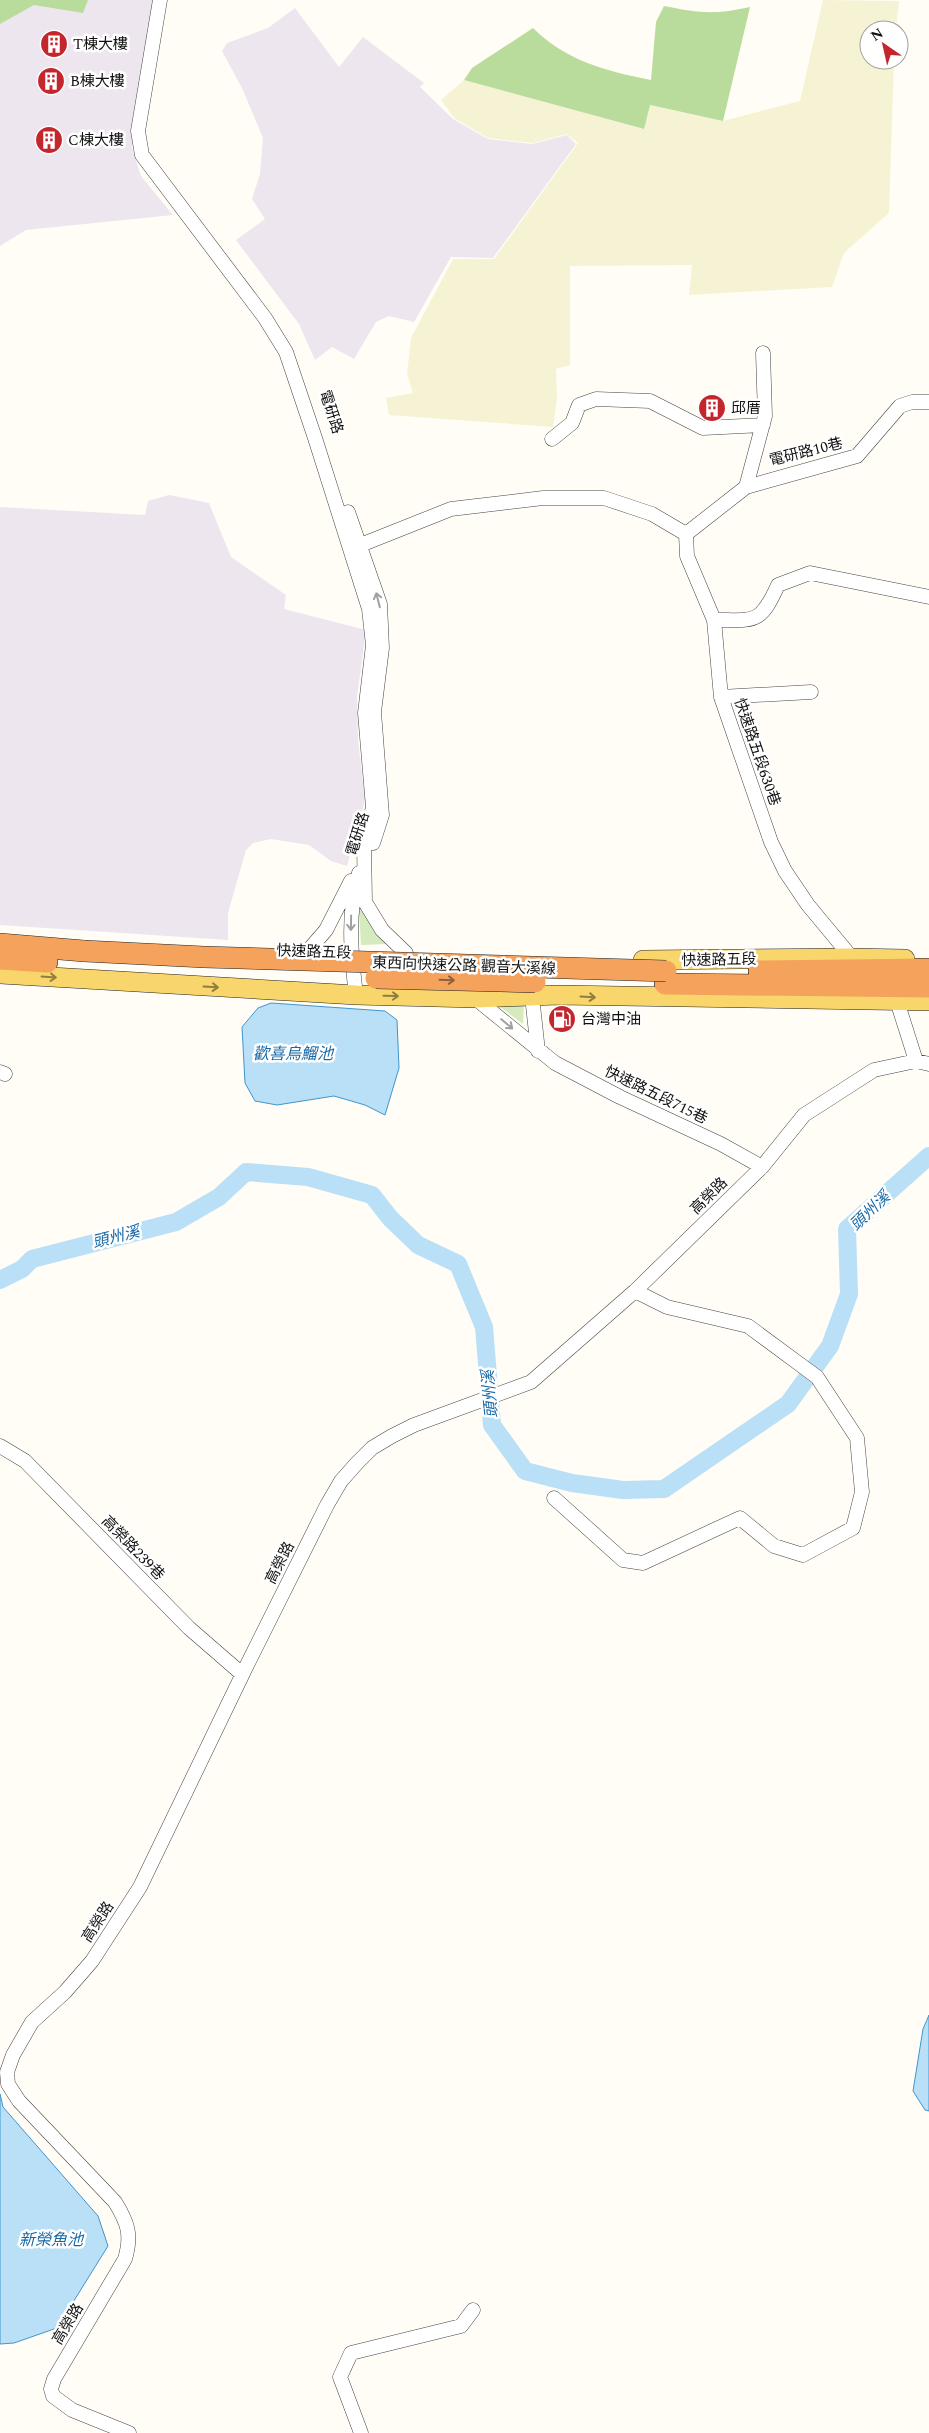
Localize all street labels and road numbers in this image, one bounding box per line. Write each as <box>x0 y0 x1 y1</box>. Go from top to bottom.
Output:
street label: 電研路 <box>313 387 349 437</box>
street label: 電研路10巷 <box>767 432 845 472</box>
street label: 快速路五段630巷 <box>728 695 786 809</box>
street label: 電研路 <box>340 809 376 859</box>
street label: 快速路五段 <box>276 939 352 965</box>
street label: 快速路五段 <box>681 948 757 972</box>
street label: 東西向快速公路 觀音大溪線 <box>372 951 556 981</box>
street label: 快速路五段715巷 <box>600 1060 712 1130</box>
street label: 高榮路 <box>685 1172 733 1220</box>
street label: 高榮路239巷 <box>96 1510 170 1586</box>
street label: 高榮路 <box>260 1538 300 1588</box>
street label: 高榮路 <box>76 1897 120 1947</box>
street label: 高榮路 <box>47 2299 89 2349</box>

